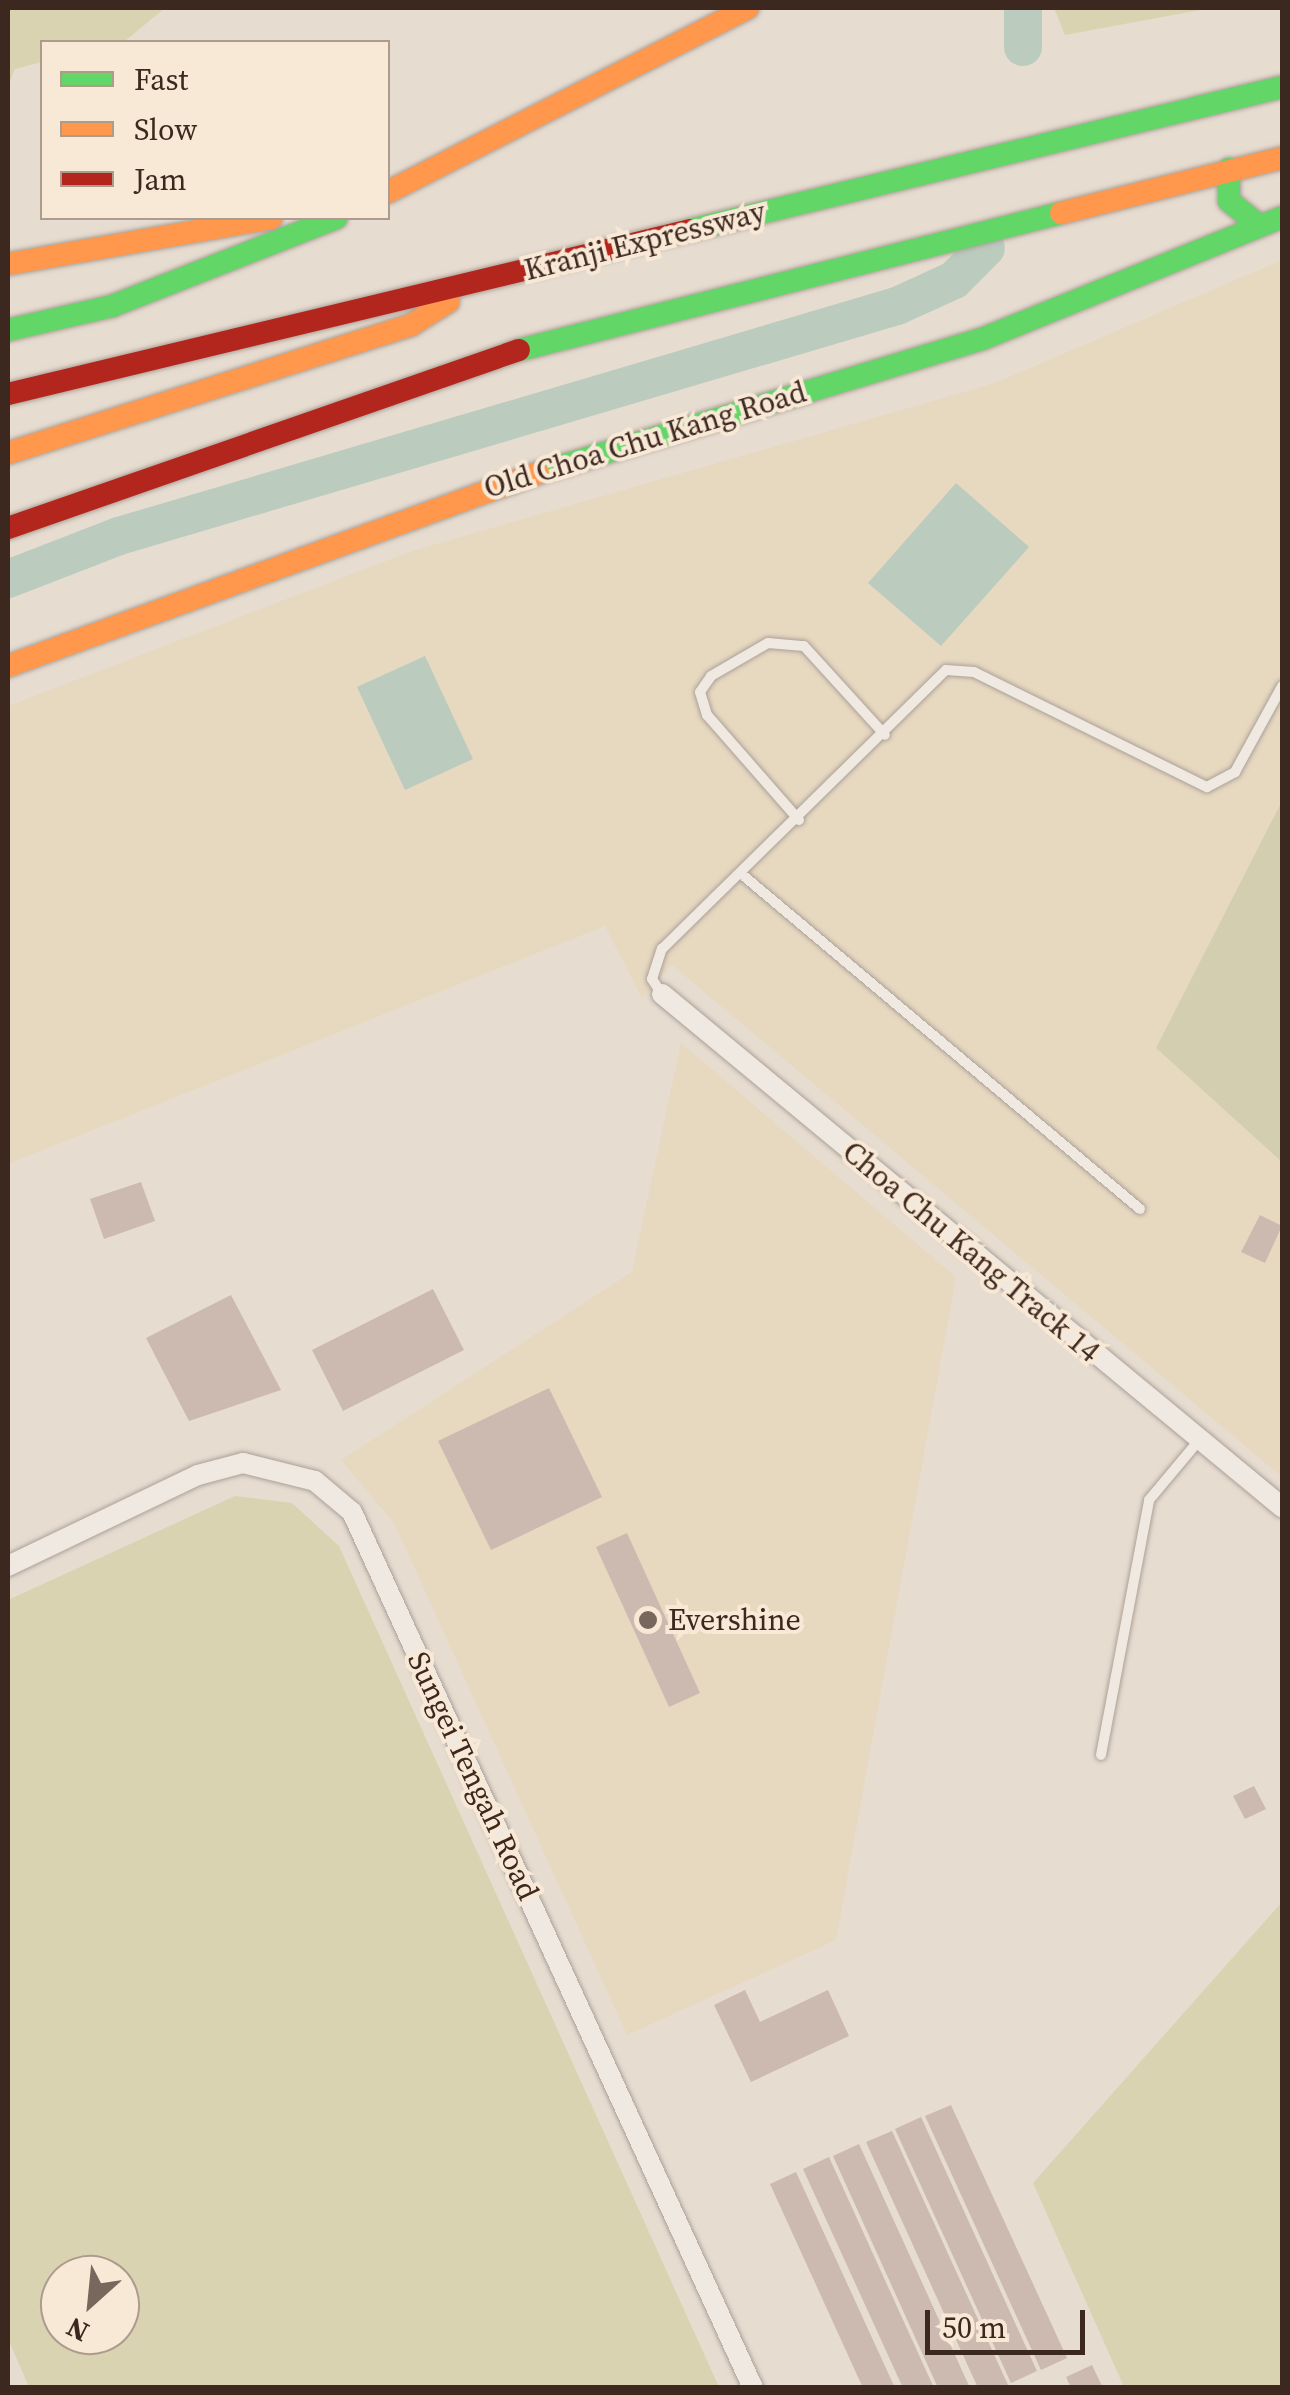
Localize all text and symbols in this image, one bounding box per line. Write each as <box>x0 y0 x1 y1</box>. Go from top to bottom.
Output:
legend <box>40 40 390 220</box>
text: Fast <box>134 59 188 100</box>
text: Slow <box>134 109 197 150</box>
text: Jam <box>134 159 187 200</box>
street label: Kranji Expressway <box>521 194 769 288</box>
street label: Old Choa Chu Kang Road <box>480 374 810 506</box>
street label: Choa Chu Kang Track 14 <box>835 1134 1107 1370</box>
place label: Evershine <box>668 1602 801 1638</box>
marker: Evershine <box>637 1609 659 1631</box>
street label: Sungei Tengah Road <box>400 1646 546 1906</box>
north arrow <box>40 2255 140 2355</box>
scale bar <box>930 2290 1090 2352</box>
text: 50 m <box>942 2307 1006 2348</box>
text: N <box>60 2308 95 2352</box>

